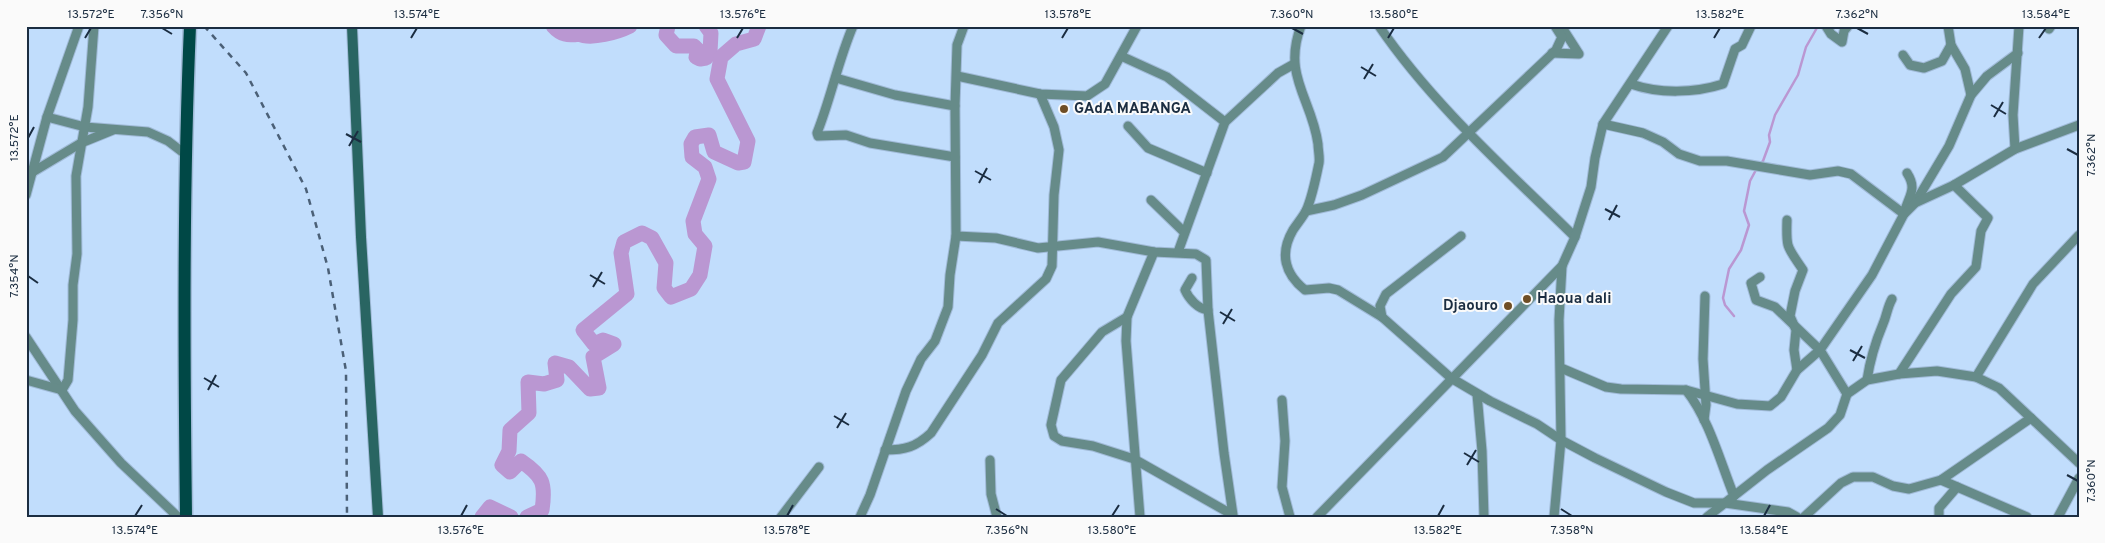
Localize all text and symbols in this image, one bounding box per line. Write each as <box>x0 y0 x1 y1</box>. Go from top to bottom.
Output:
text: 13.572°E <box>67 7 115 23</box>
text: 7.356°N <box>140 7 184 23</box>
text: 13.574°E <box>394 7 440 23</box>
text: 13.576°E <box>720 7 766 23</box>
text: 13.578°E <box>1044 7 1092 23</box>
text: 7.360°N <box>1270 7 1314 23</box>
text: 13.580°E <box>1370 7 1418 23</box>
text: 13.582°E <box>1696 7 1744 23</box>
text: 7.362°N <box>1836 7 1878 23</box>
text: 13.584°E <box>2022 7 2070 23</box>
place label: GAdA MABANGA <box>1074 100 1191 119</box>
marker: GAdA MABANGA <box>1058 103 1070 115</box>
text: 13.572°E <box>7 114 23 162</box>
text: 7.362°N <box>2084 134 2100 176</box>
text: 7.354°N <box>7 254 23 298</box>
place label: Haoua dali <box>1537 290 1611 309</box>
marker: Haoua dali <box>1521 293 1533 305</box>
place label: Djaouro <box>1443 297 1498 316</box>
marker: Djaouro <box>1502 300 1514 312</box>
text: 7.360°N <box>2084 459 2100 503</box>
text: 13.574°E <box>112 523 158 539</box>
text: 13.576°E <box>438 523 484 539</box>
text: 13.578°E <box>763 523 811 539</box>
text: 7.356°N <box>985 523 1029 539</box>
text: 13.580°E <box>1088 523 1136 539</box>
text: 13.582°E <box>1414 523 1462 539</box>
text: 7.358°N <box>1550 523 1594 539</box>
text: 13.584°E <box>1740 523 1788 539</box>

